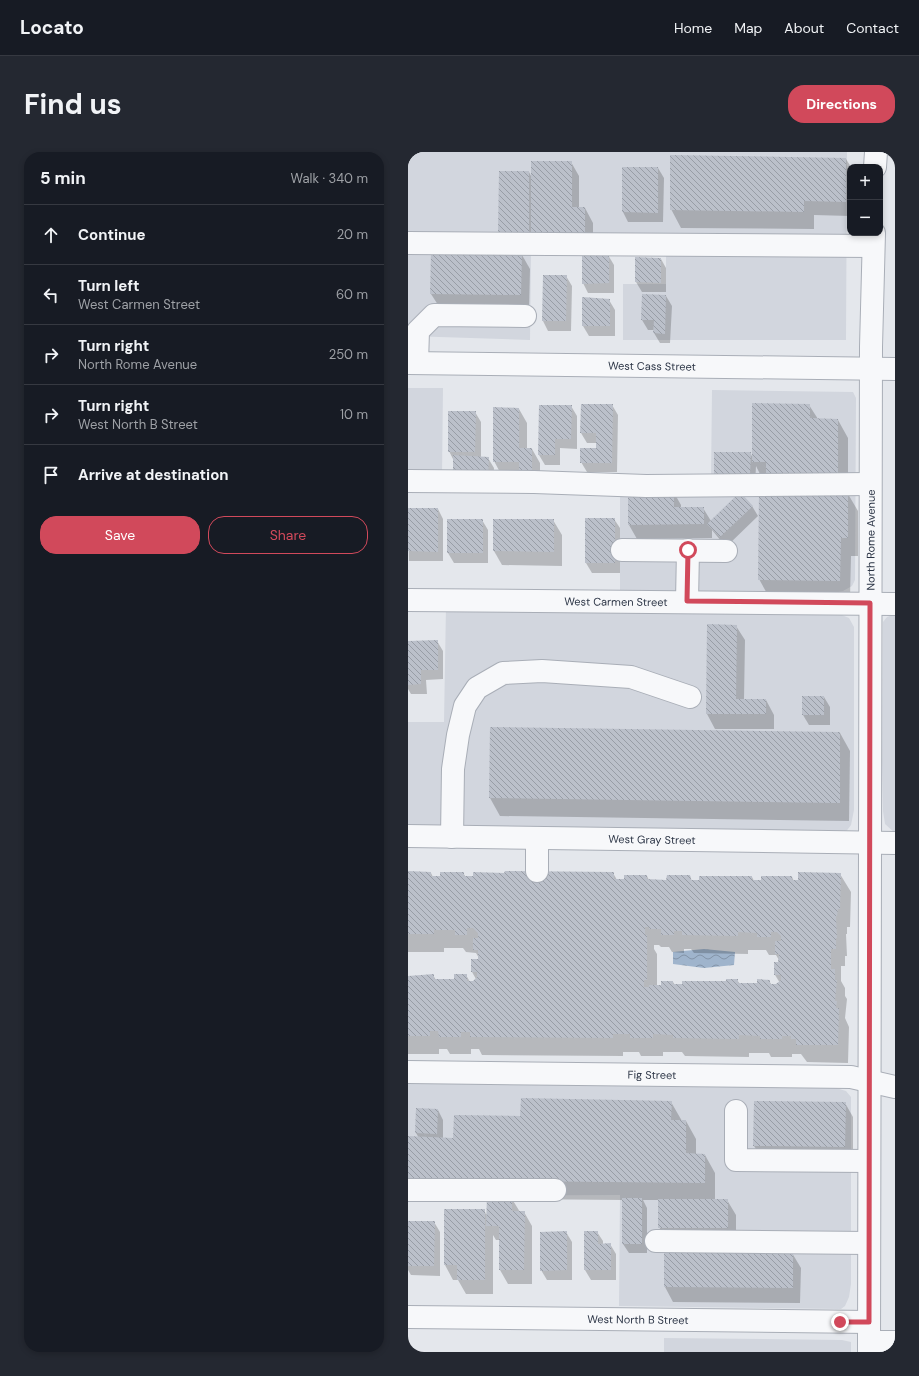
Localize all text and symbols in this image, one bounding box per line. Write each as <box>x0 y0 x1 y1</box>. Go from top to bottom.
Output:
text: Locato <box>20 15 84 40</box>
text: Home <box>674 19 712 37</box>
text: Map <box>734 19 762 37</box>
text: About <box>784 19 824 37</box>
text: Contact <box>846 19 899 37</box>
button: Directions <box>788 85 895 123</box>
text: Find us <box>24 86 122 123</box>
map controls <box>847 164 883 236</box>
button: + <box>847 164 883 200</box>
text: 5 min <box>40 167 86 189</box>
text: Walk · 340 m <box>291 170 368 187</box>
button: − <box>847 200 883 236</box>
icon: ahead <box>40 224 62 246</box>
text: Continue <box>78 225 146 245</box>
text: 20 m <box>337 226 368 243</box>
text: Turn left <box>78 276 139 296</box>
icon: left <box>40 284 62 306</box>
text: 60 m <box>336 286 368 303</box>
text: West Carmen Street <box>78 296 200 313</box>
text: Turn right <box>78 336 149 356</box>
icon: right <box>40 344 62 366</box>
text: 250 m <box>329 346 368 363</box>
text: North Rome Avenue <box>78 356 197 373</box>
street label: West Cass Street <box>608 358 696 374</box>
text: Turn right <box>78 396 149 416</box>
icon: right <box>40 404 62 426</box>
text: 10 m <box>340 406 368 423</box>
text: West North B Street <box>78 416 198 433</box>
icon: arrive <box>40 464 62 486</box>
text: Arrive at destination <box>78 465 229 485</box>
street label: North Rome Avenue <box>864 490 878 590</box>
button: Save <box>40 516 200 554</box>
button: Share <box>208 516 368 554</box>
route start <box>679 541 697 559</box>
street label: West Carmen Street <box>564 594 668 609</box>
street label: West Gray Street <box>608 832 696 847</box>
street label: Fig Street <box>628 1067 676 1082</box>
street label: West North B Street <box>587 1312 689 1327</box>
route end <box>831 1313 849 1331</box>

